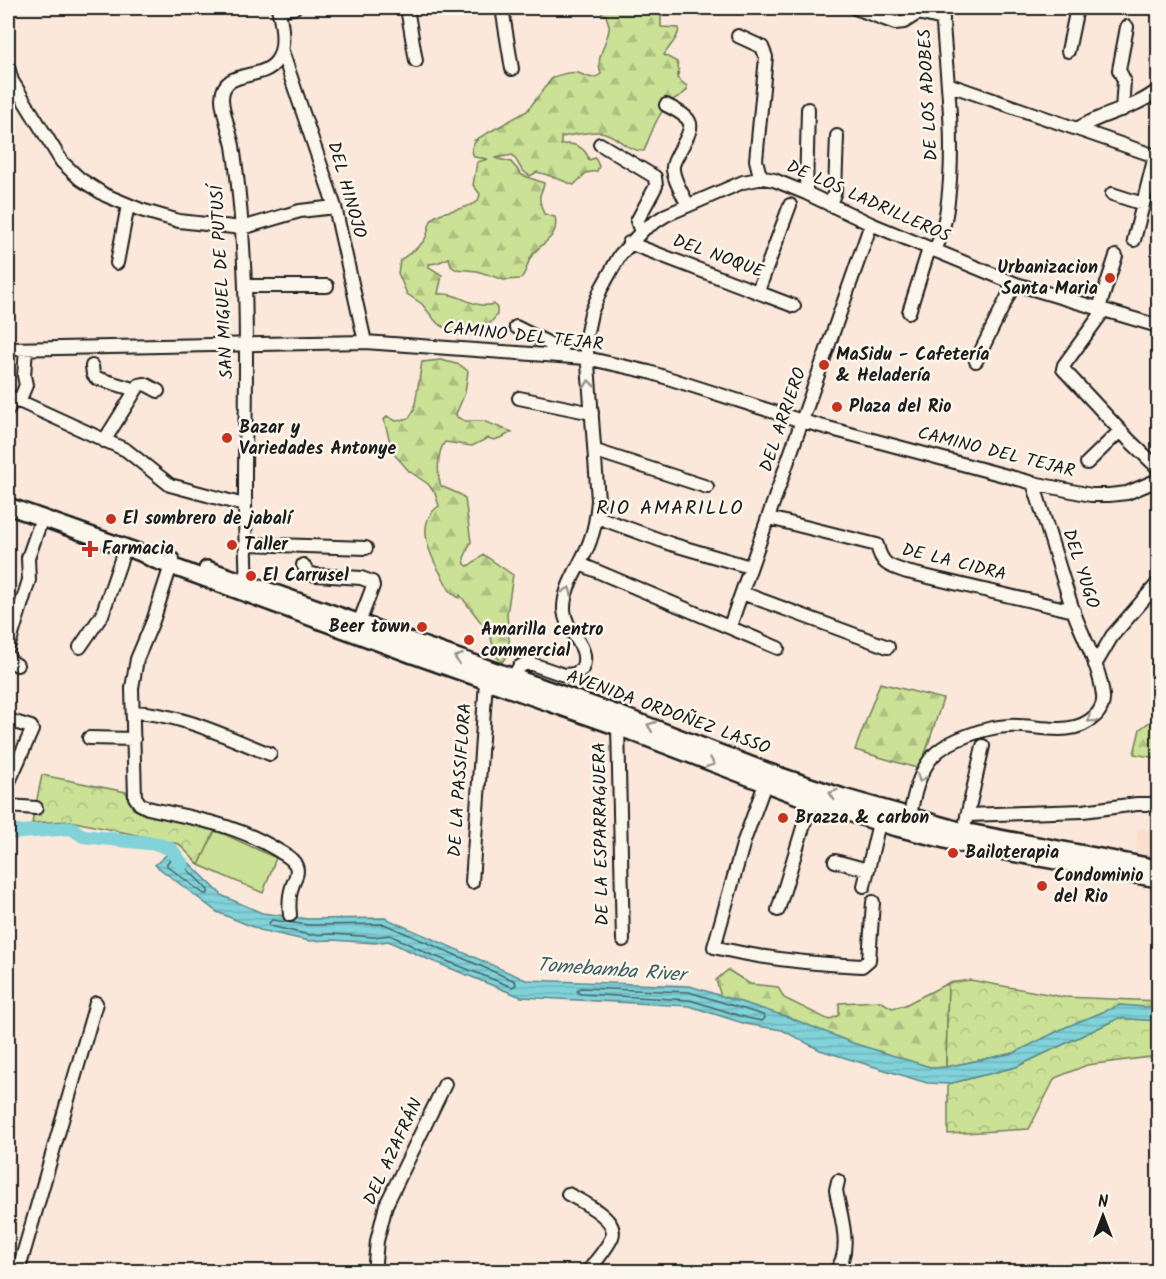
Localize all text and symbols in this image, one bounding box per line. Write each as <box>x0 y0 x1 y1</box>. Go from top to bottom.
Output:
street label: DE LOS ADOBES <box>911 28 947 162</box>
street label: DEL HINOJO <box>318 138 374 242</box>
street label: DE LOS LADRILLEROS <box>781 153 955 251</box>
street label: SAN MIGUEL DE PUTUSÍ <box>203 182 243 380</box>
street label: DEL NOQUE <box>668 227 768 287</box>
place label: Urbanizacion Santa Maria <box>997 254 1098 304</box>
marker: Urbanizacion Santa Maria <box>1103 271 1117 285</box>
street label: CAMINO DEL TEJAR <box>441 314 605 360</box>
place label: MaSidu - Cafetería & Heladería <box>836 341 989 391</box>
marker: MaSidu - Cafetería & Heladería <box>817 358 831 372</box>
street label: DEL ARRIERO <box>753 364 815 476</box>
one-way arrow <box>583 379 596 388</box>
place label: Plaza del Rio <box>849 393 952 422</box>
marker: Plaza del Rio <box>830 400 844 414</box>
place label: Bazar y Variedades Antonye <box>239 414 396 464</box>
street label: CAMINO DEL TEJAR <box>914 419 1078 487</box>
marker: Bazar y Variedades Antonye <box>220 431 234 445</box>
district label: RIO AMARILLO <box>596 493 744 525</box>
place label: El sombrero de jabalí <box>123 505 295 534</box>
marker: El sombrero de jabalí <box>104 512 118 526</box>
street label: DEL YUGO <box>1053 525 1107 613</box>
place label: Taller <box>244 531 289 560</box>
place label: Farmacia <box>102 535 174 564</box>
street label: DE LA CIDRA <box>899 536 1009 590</box>
marker: Taller <box>225 538 239 552</box>
marker: Farmacia <box>83 542 97 556</box>
place label: El Carrusel <box>263 562 349 591</box>
marker: El Carrusel <box>244 569 258 583</box>
one-way arrow <box>561 587 573 598</box>
place label: Beer town <box>329 613 410 642</box>
place label: Amarilla centro commercial <box>481 616 604 666</box>
marker: Beer town <box>415 620 429 634</box>
marker: Amarilla centro commercial <box>462 633 476 647</box>
one-way arrow <box>453 652 464 665</box>
street label: AVENIDA ORDOÑEZ LASSO <box>562 663 774 763</box>
street label: DE LA PASSIFLORA <box>441 702 481 858</box>
one-way arrow <box>1087 711 1098 722</box>
one-way arrow <box>646 721 657 734</box>
street label: DE LA ESPARRAGUERA <box>586 742 618 926</box>
one-way arrow <box>705 756 716 768</box>
one-way arrow <box>916 772 928 783</box>
one-way arrow <box>829 789 839 802</box>
place label: Brazza & carbon <box>795 804 929 833</box>
marker: Brazza & carbon <box>776 811 790 825</box>
place label: Bailoterapia <box>965 839 1059 868</box>
marker: Bailoterapia <box>946 846 960 860</box>
place label: Condominio del Rio <box>1054 862 1143 912</box>
marker: Condominio del Rio <box>1035 879 1049 893</box>
water label: Tomebamba River <box>536 950 691 992</box>
street label: DEL AZAFRÁN <box>356 1094 432 1210</box>
north arrow <box>1073 1186 1133 1246</box>
text: N <box>1098 1190 1108 1215</box>

